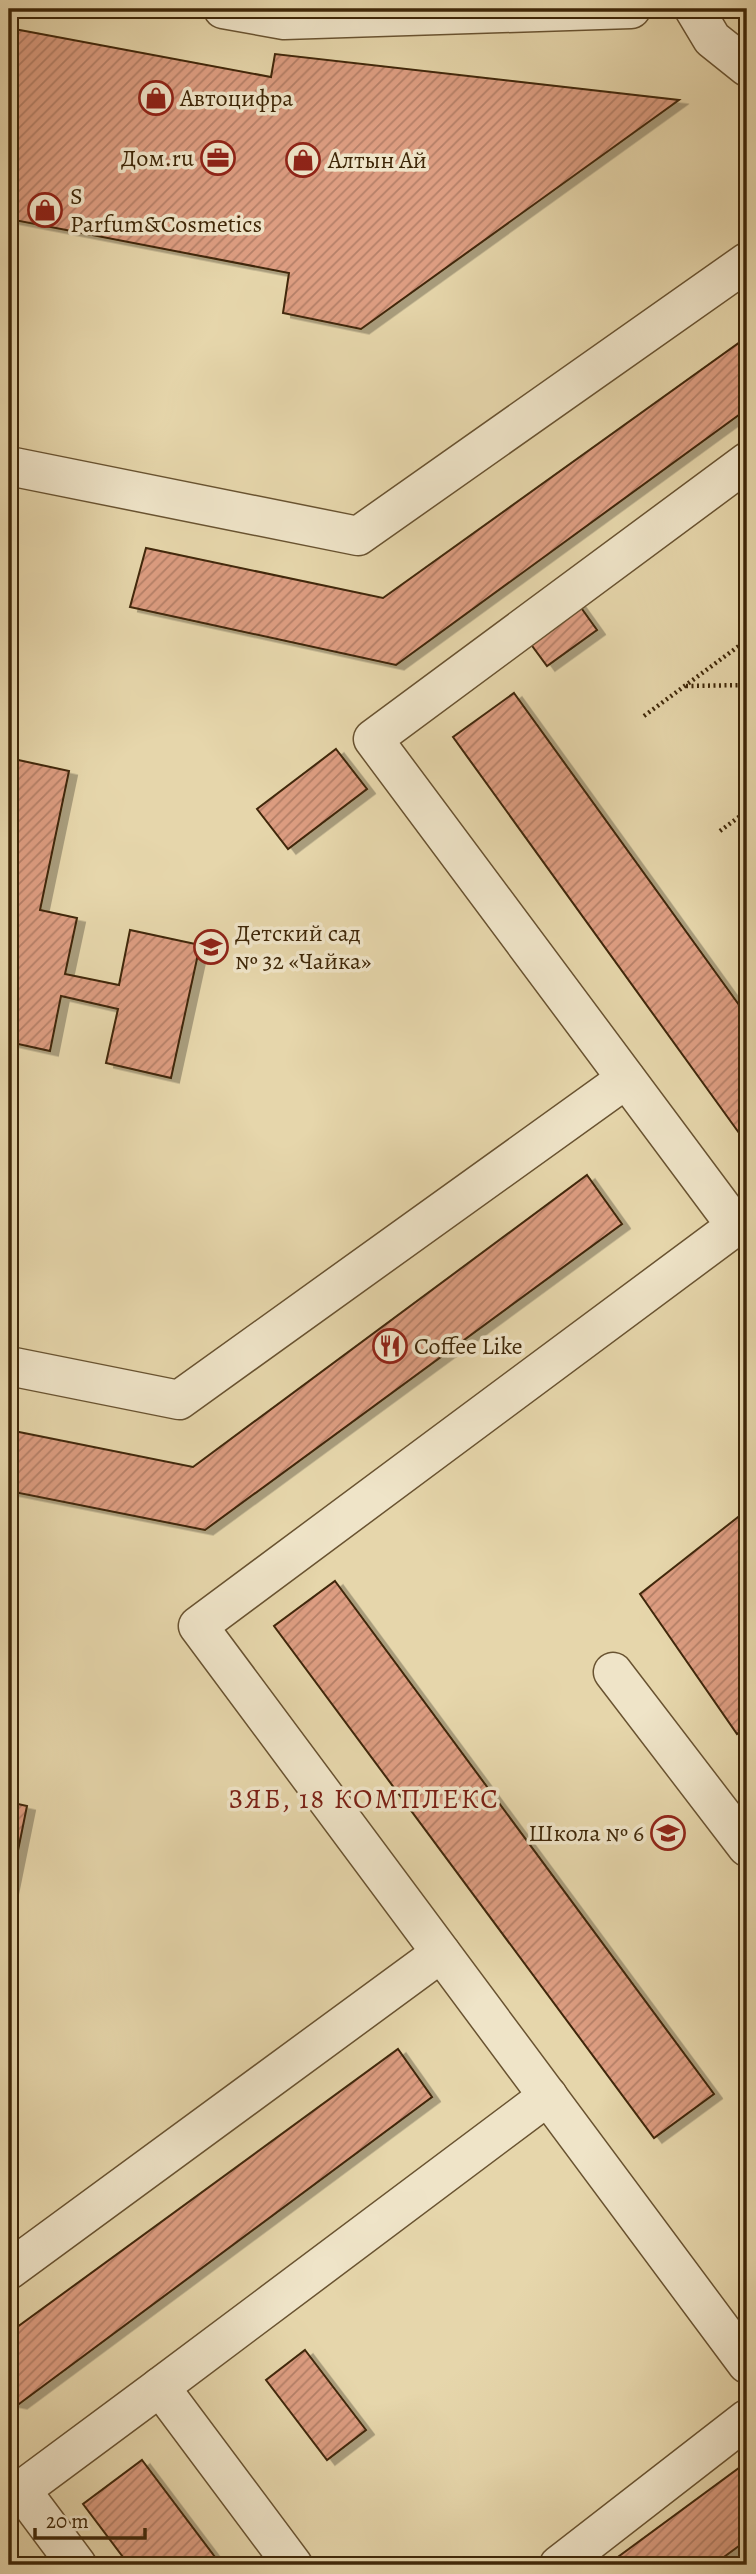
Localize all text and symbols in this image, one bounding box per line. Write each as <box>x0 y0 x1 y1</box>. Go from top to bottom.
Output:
shop icon: Автоцифра <box>137 79 175 117</box>
place label: Автоцифра <box>179 82 293 114</box>
office icon: Дом.ru <box>199 139 237 177</box>
shop icon: Алтын Ай <box>284 141 322 179</box>
place label: Дом.ru <box>121 142 194 174</box>
place label: Алтын Ай <box>327 144 427 176</box>
place label: S Parfum&Cosmetics <box>70 180 262 240</box>
shop icon: S Parfum&Cosmetics <box>26 191 64 229</box>
place label: Детский сад № 32 «Чайка» <box>235 917 371 977</box>
school or university icon: Детский сад № 32 «Чайка» <box>192 928 230 966</box>
restaurant icon: Coffee Like <box>371 1327 409 1365</box>
place label: Coffee Like <box>414 1330 523 1362</box>
district label: ЗЯБ, 18 КОМПЛЕКС <box>228 1780 500 1818</box>
school or university icon: Школа № 6 <box>649 1814 687 1852</box>
place label: Школа № 6 <box>528 1817 644 1849</box>
scale bar <box>35 2497 145 2541</box>
text: 20 m <box>46 2507 89 2535</box>

